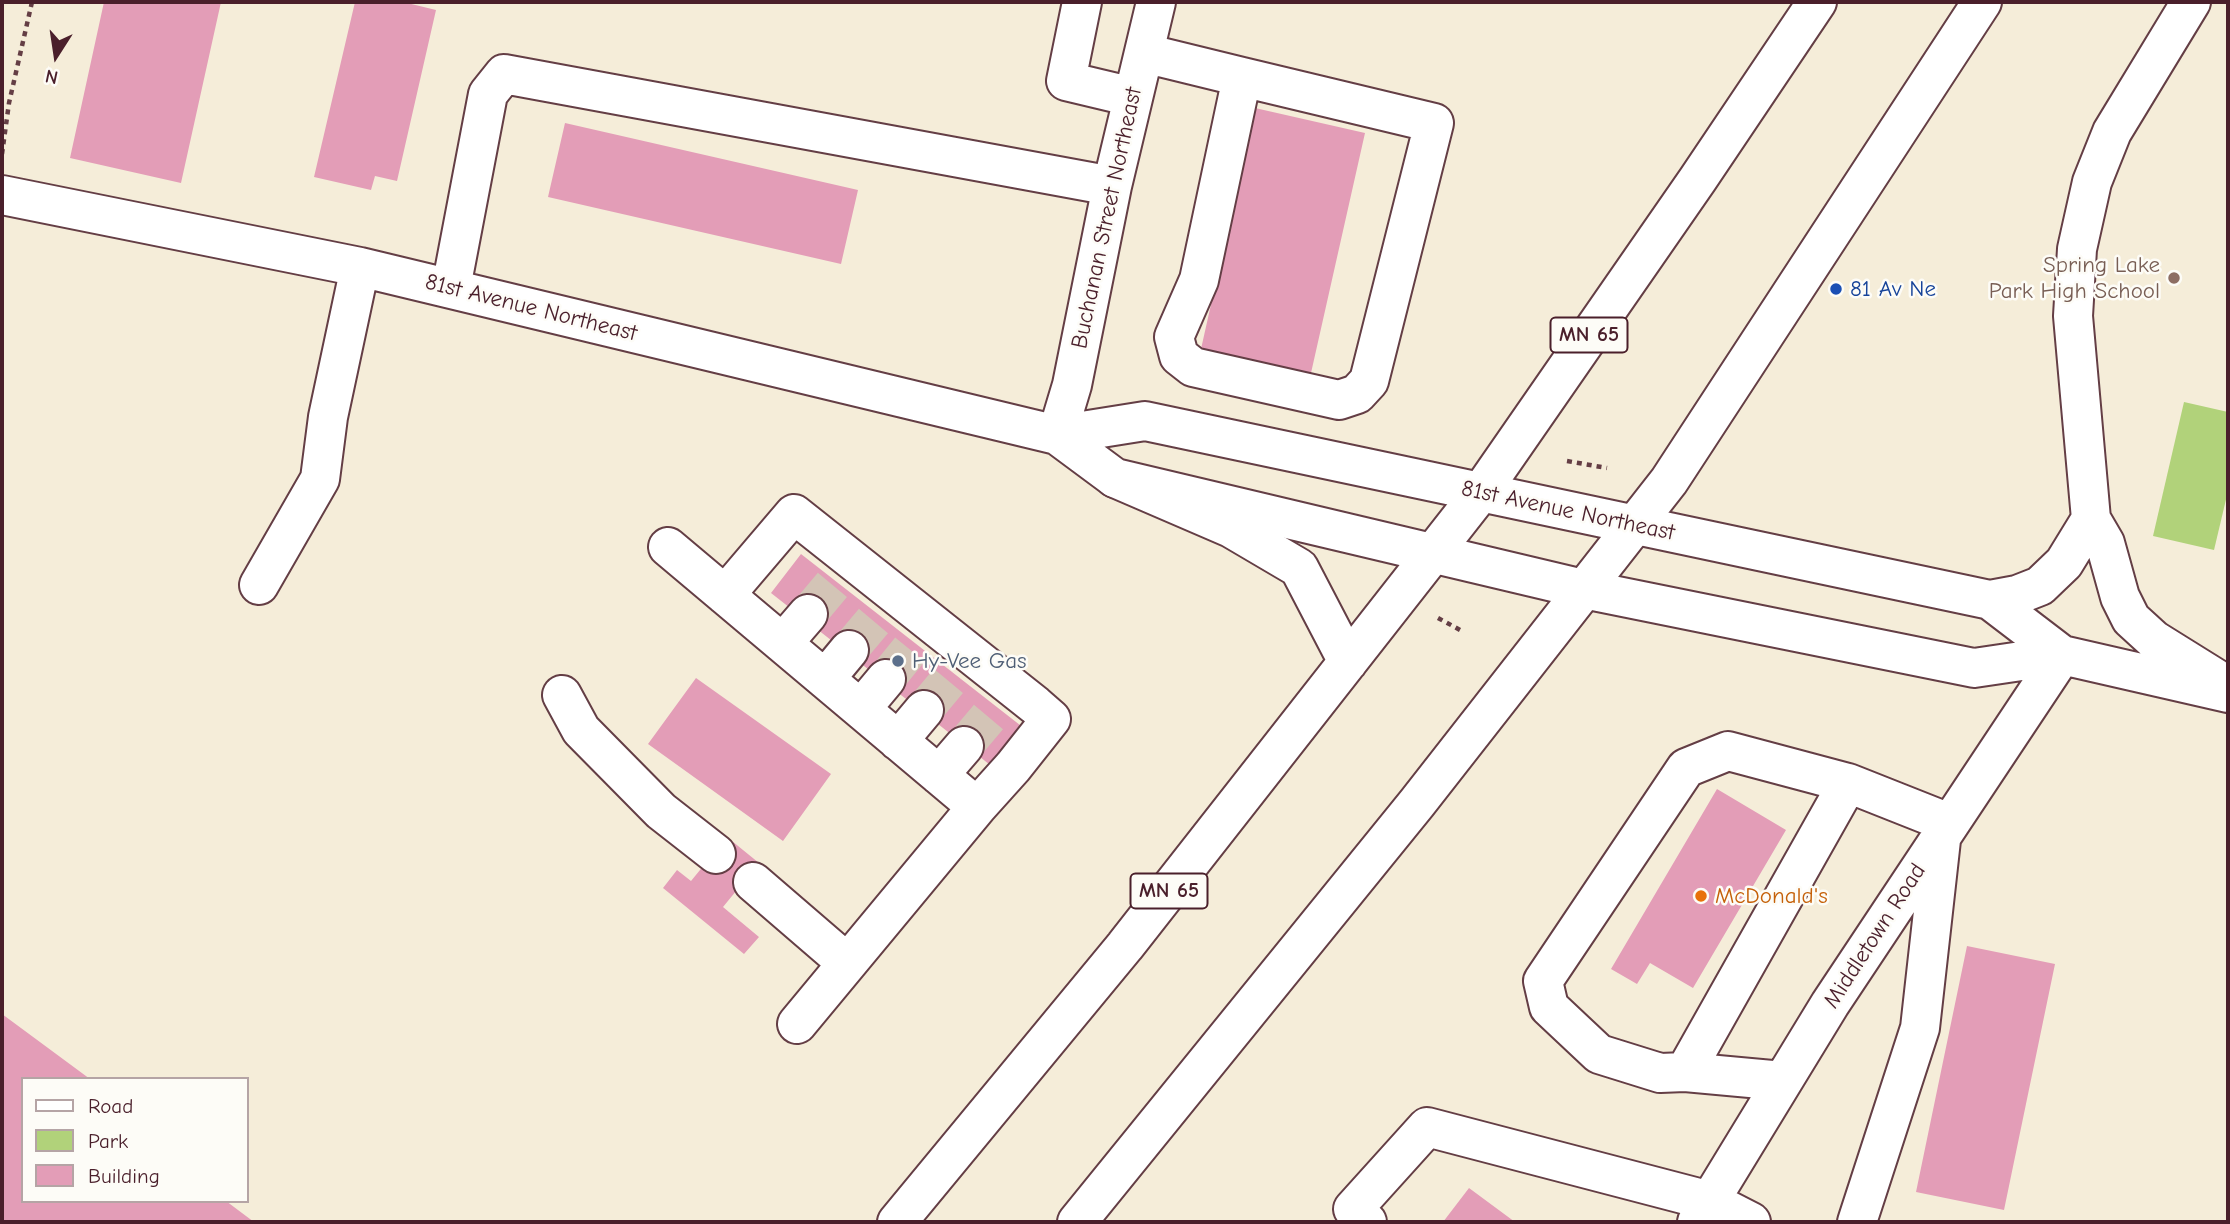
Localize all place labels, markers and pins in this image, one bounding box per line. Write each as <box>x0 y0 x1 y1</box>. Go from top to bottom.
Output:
place label: Spring Lake Park High School <box>1989 251 2160 305</box>
marker: Spring Lake Park High School <box>2166 270 2182 286</box>
place label: 81 Av Ne <box>1850 275 1936 303</box>
marker: 81 Av Ne <box>1828 281 1844 297</box>
place label: Hy-Vee Gas <box>912 647 1027 675</box>
marker: Hy-Vee Gas <box>890 653 906 669</box>
place label: McDonald's <box>1715 882 1828 910</box>
marker: McDonald's <box>1693 888 1709 904</box>

